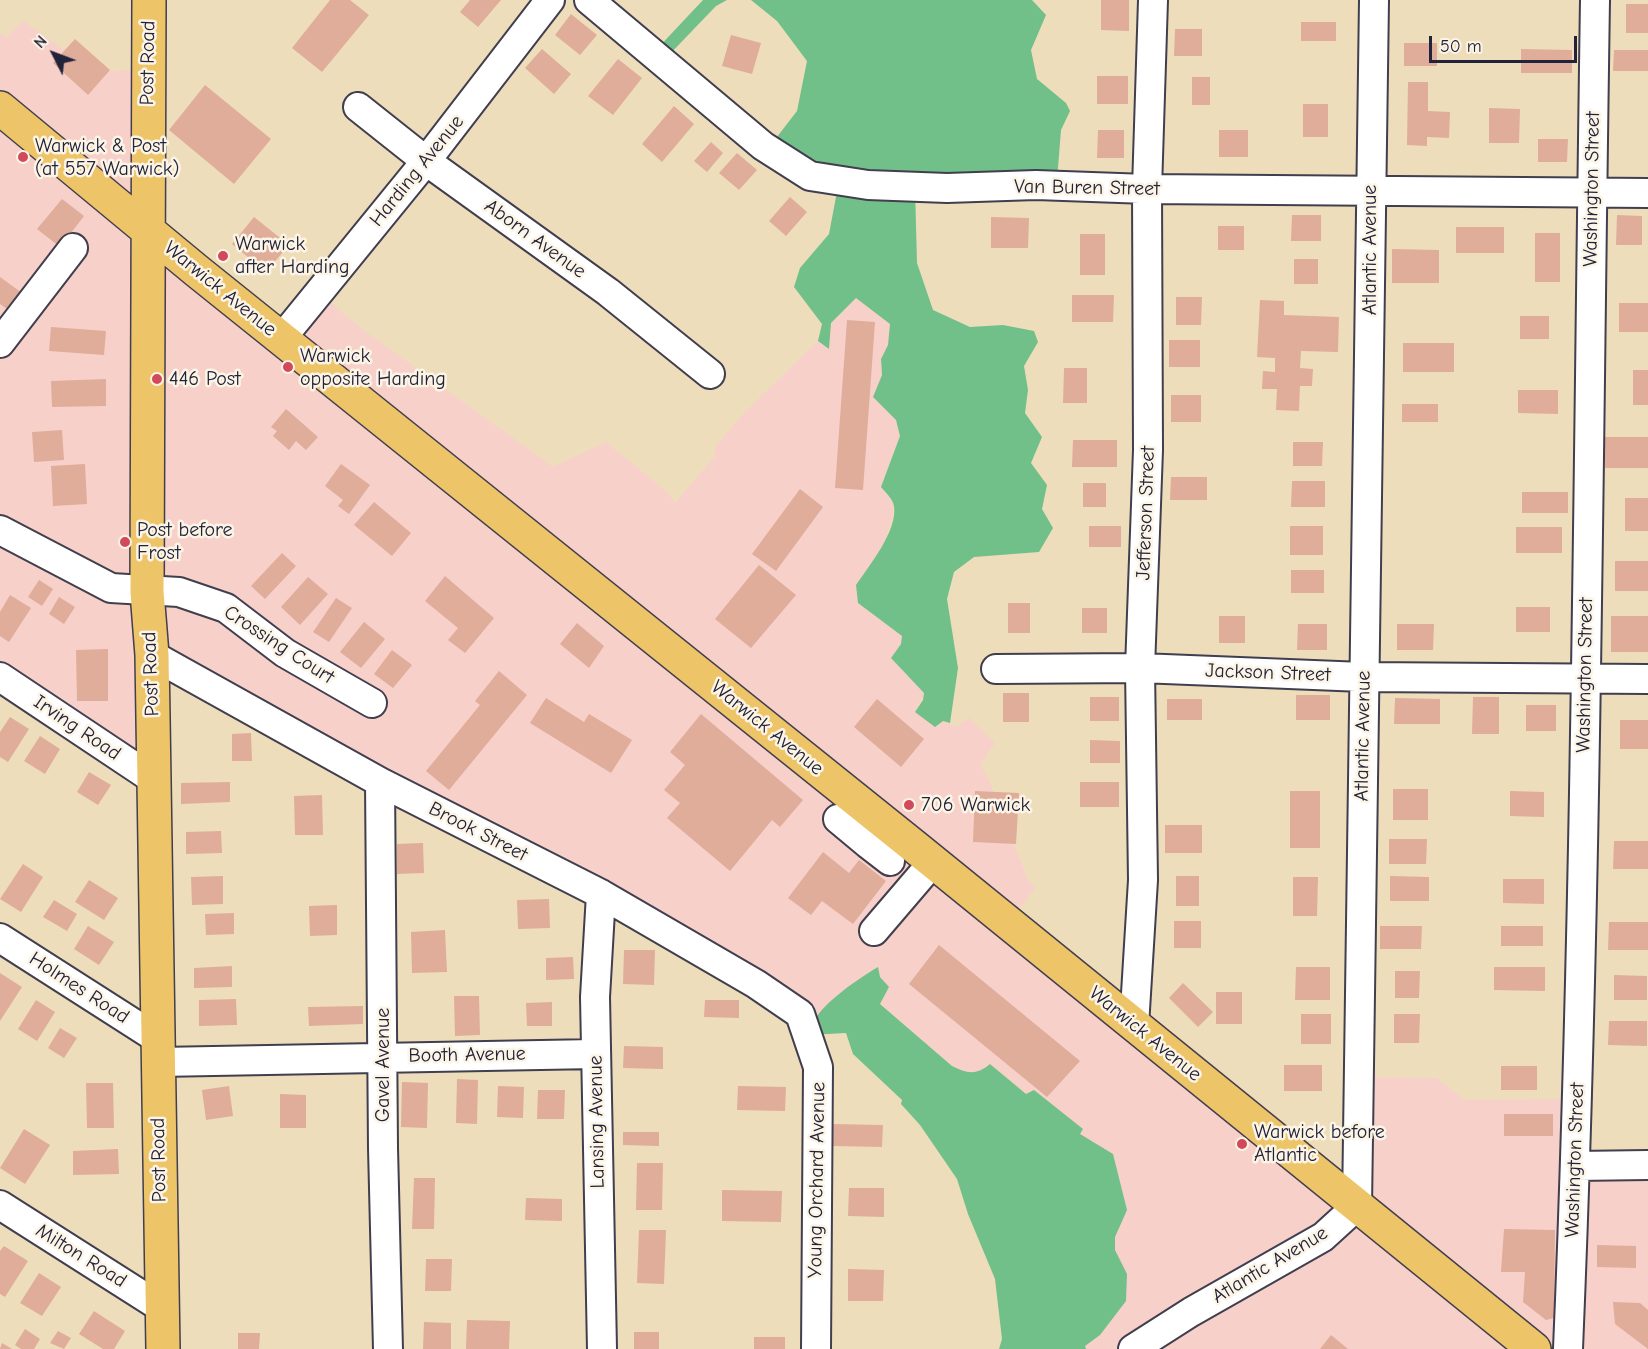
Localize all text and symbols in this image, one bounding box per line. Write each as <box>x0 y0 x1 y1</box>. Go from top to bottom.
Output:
street label: Post Road <box>135 20 161 106</box>
north arrow <box>24 24 84 84</box>
scale bar <box>1432 24 1580 62</box>
text: N <box>30 32 51 52</box>
text: 50 m <box>1440 36 1482 57</box>
street label: Harding Avenue <box>365 110 469 232</box>
street label: Washington Street <box>1579 111 1605 267</box>
place label: Warwick & Post (at 557 Warwick) <box>35 134 179 181</box>
marker: Warwick & Post (at 557 Warwick) <box>16 150 30 164</box>
street label: Van Buren Street <box>1014 175 1160 201</box>
street label: Atlantic Avenue <box>1358 185 1382 315</box>
street label: Aborn Avenue <box>480 194 590 284</box>
place label: Warwick after Harding <box>235 232 350 279</box>
street label: Warwick Avenue <box>159 236 281 342</box>
marker: Warwick after Harding <box>216 249 230 263</box>
place label: Warwick opposite Harding <box>300 344 446 391</box>
marker: Warwick opposite Harding <box>281 360 295 374</box>
place label: 446 Post <box>169 367 241 391</box>
marker: 446 Post <box>150 372 164 386</box>
street label: Jefferson Street <box>1132 445 1160 581</box>
place label: Post before Frost <box>137 518 233 565</box>
marker: Post before Frost <box>118 535 132 549</box>
street label: Washington Street <box>1572 597 1598 753</box>
street label: Crossing Court <box>219 600 339 690</box>
street label: Post Road <box>138 631 164 717</box>
street label: Jackson Street <box>1205 659 1331 687</box>
street label: Atlantic Avenue <box>1350 671 1376 801</box>
street label: Warwick Avenue <box>706 675 828 781</box>
street label: Irving Road <box>29 690 125 766</box>
place label: 706 Warwick <box>921 793 1030 817</box>
street label: Brook Street <box>425 797 531 867</box>
marker: 706 Warwick <box>902 798 916 812</box>
street label: Holmes Road <box>25 947 133 1029</box>
street label: Warwick Avenue <box>1084 981 1206 1087</box>
street label: Gavel Avenue <box>371 1008 395 1122</box>
street label: Booth Avenue <box>408 1042 526 1068</box>
street label: Lansing Avenue <box>584 1055 610 1189</box>
street label: Young Orchard Avenue <box>803 1082 831 1278</box>
street label: Washington Street <box>1560 1082 1590 1238</box>
street label: Post Road <box>146 1117 172 1203</box>
place label: Warwick before Atlantic <box>1254 1120 1385 1167</box>
marker: Warwick before Atlantic <box>1235 1137 1249 1151</box>
street label: Milton Road <box>31 1219 131 1293</box>
street label: Atlantic Avenue <box>1208 1221 1332 1309</box>

